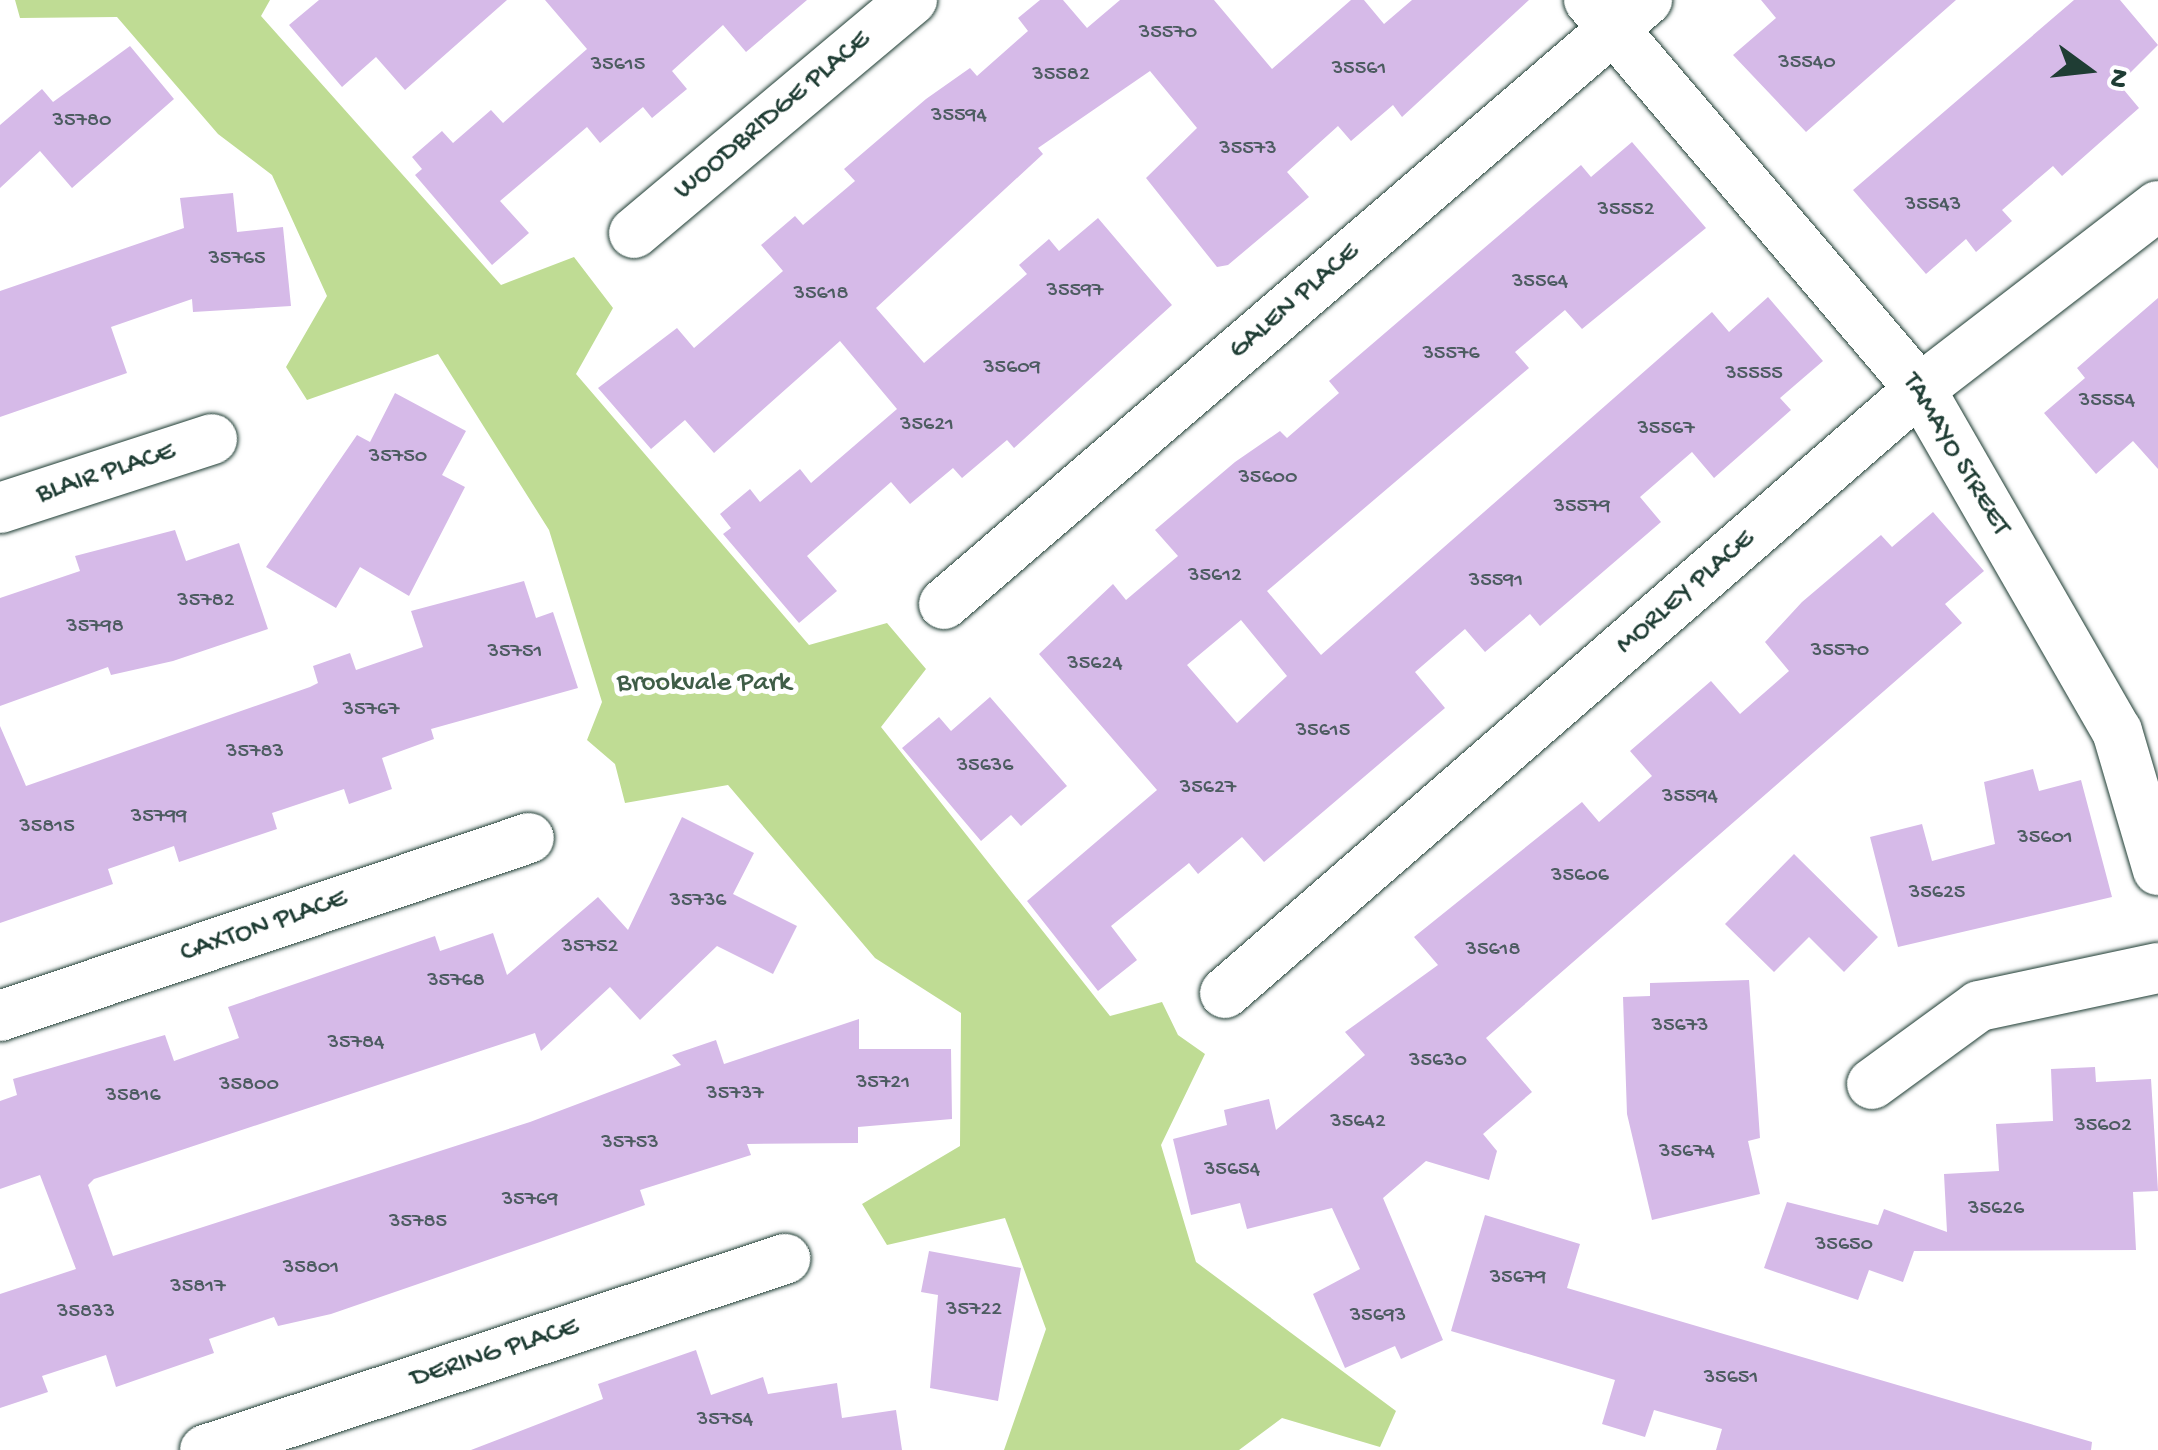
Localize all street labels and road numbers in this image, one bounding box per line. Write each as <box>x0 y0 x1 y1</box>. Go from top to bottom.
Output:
street label: WOODBRIDGE PLACE <box>668 24 878 208</box>
street label: GALEN PLACE <box>1223 236 1367 368</box>
street label: TAMAYO STREET <box>1893 368 2017 542</box>
street label: BLAIR PLACE <box>32 436 180 512</box>
street label: MORLEY PLACE <box>1610 524 1762 662</box>
street label: CAXTON PLACE <box>176 883 352 971</box>
street label: DERING PLACE <box>407 1311 583 1397</box>

